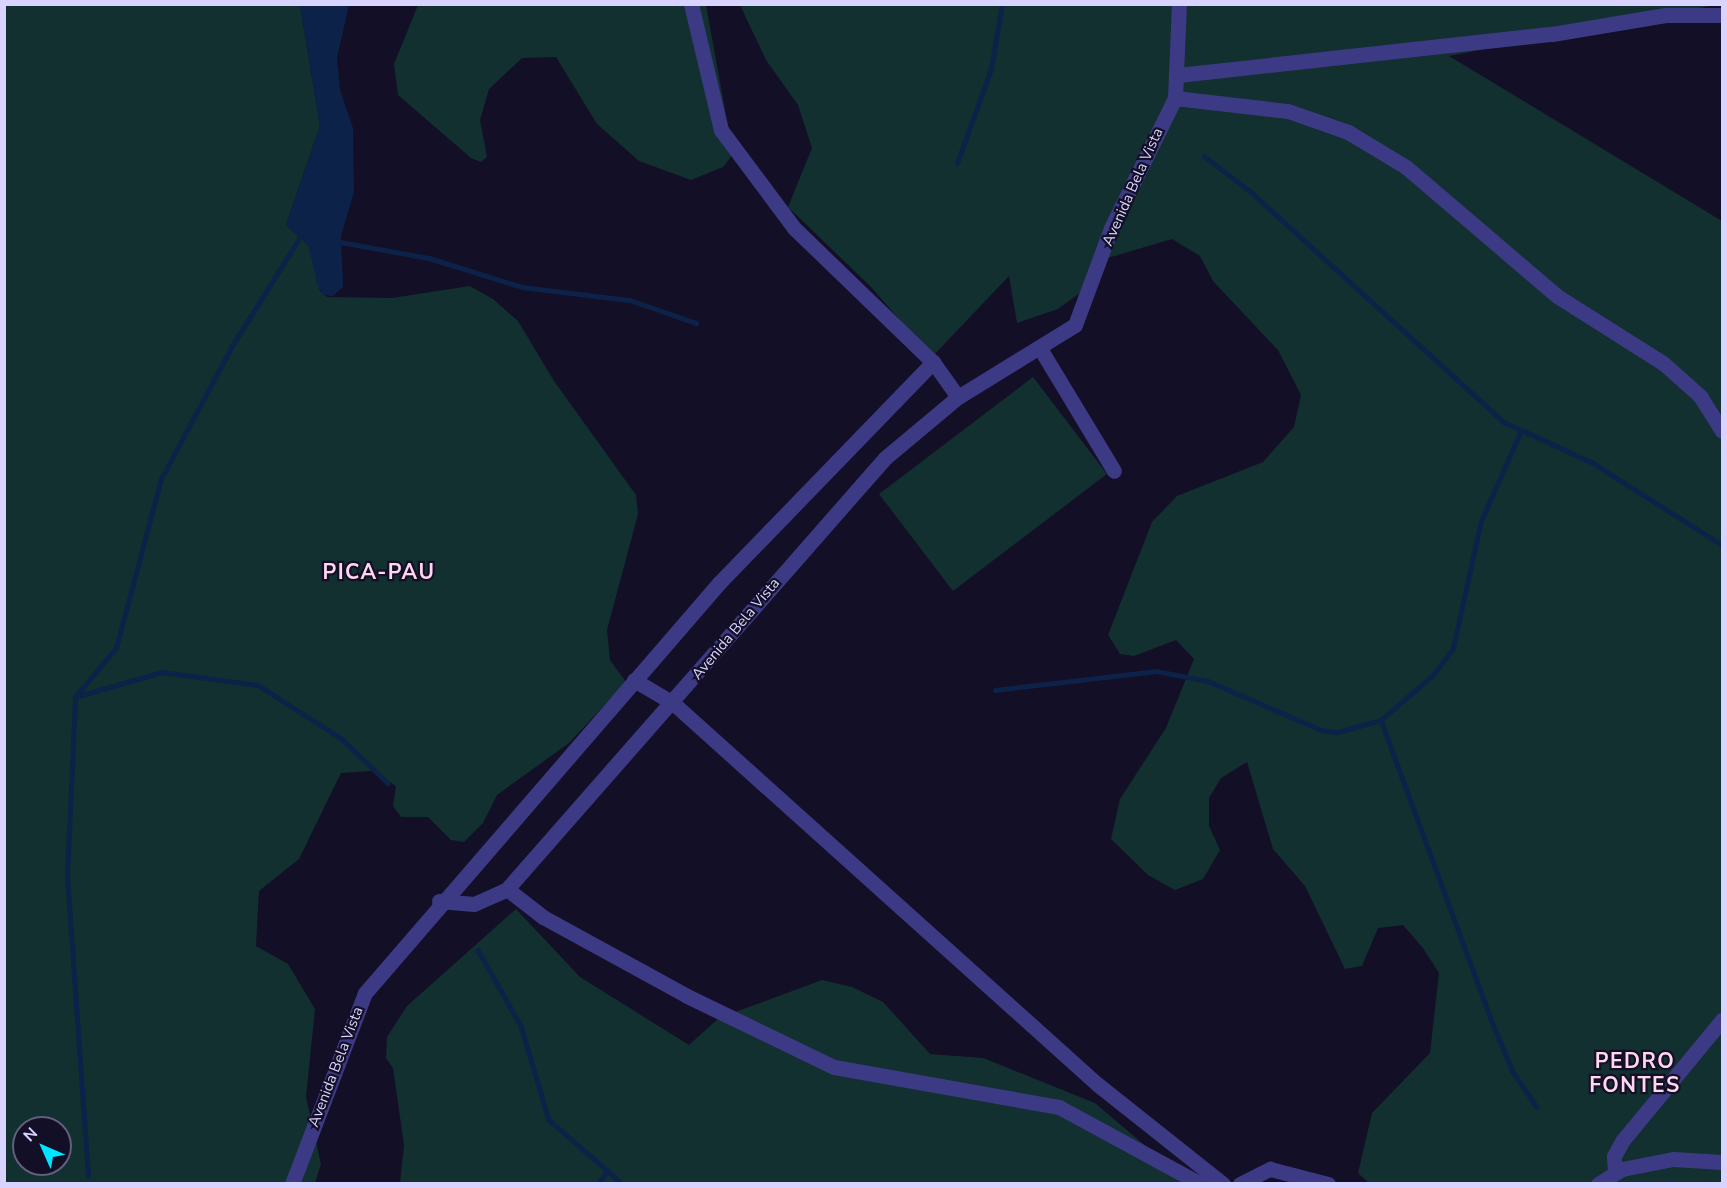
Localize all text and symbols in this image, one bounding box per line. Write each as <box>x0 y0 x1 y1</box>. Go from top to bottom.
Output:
street label: Avenida Bela Vista <box>1099 125 1167 249</box>
district label: PICA-PAU <box>322 559 436 585</box>
street label: Avenida Bela Vista <box>688 574 784 684</box>
street label: Avenida Bela Vista <box>305 1004 367 1130</box>
district label: PEDRO FONTES <box>1589 1048 1681 1098</box>
north arrow <box>12 1116 72 1176</box>
text: N <box>19 1123 43 1147</box>

